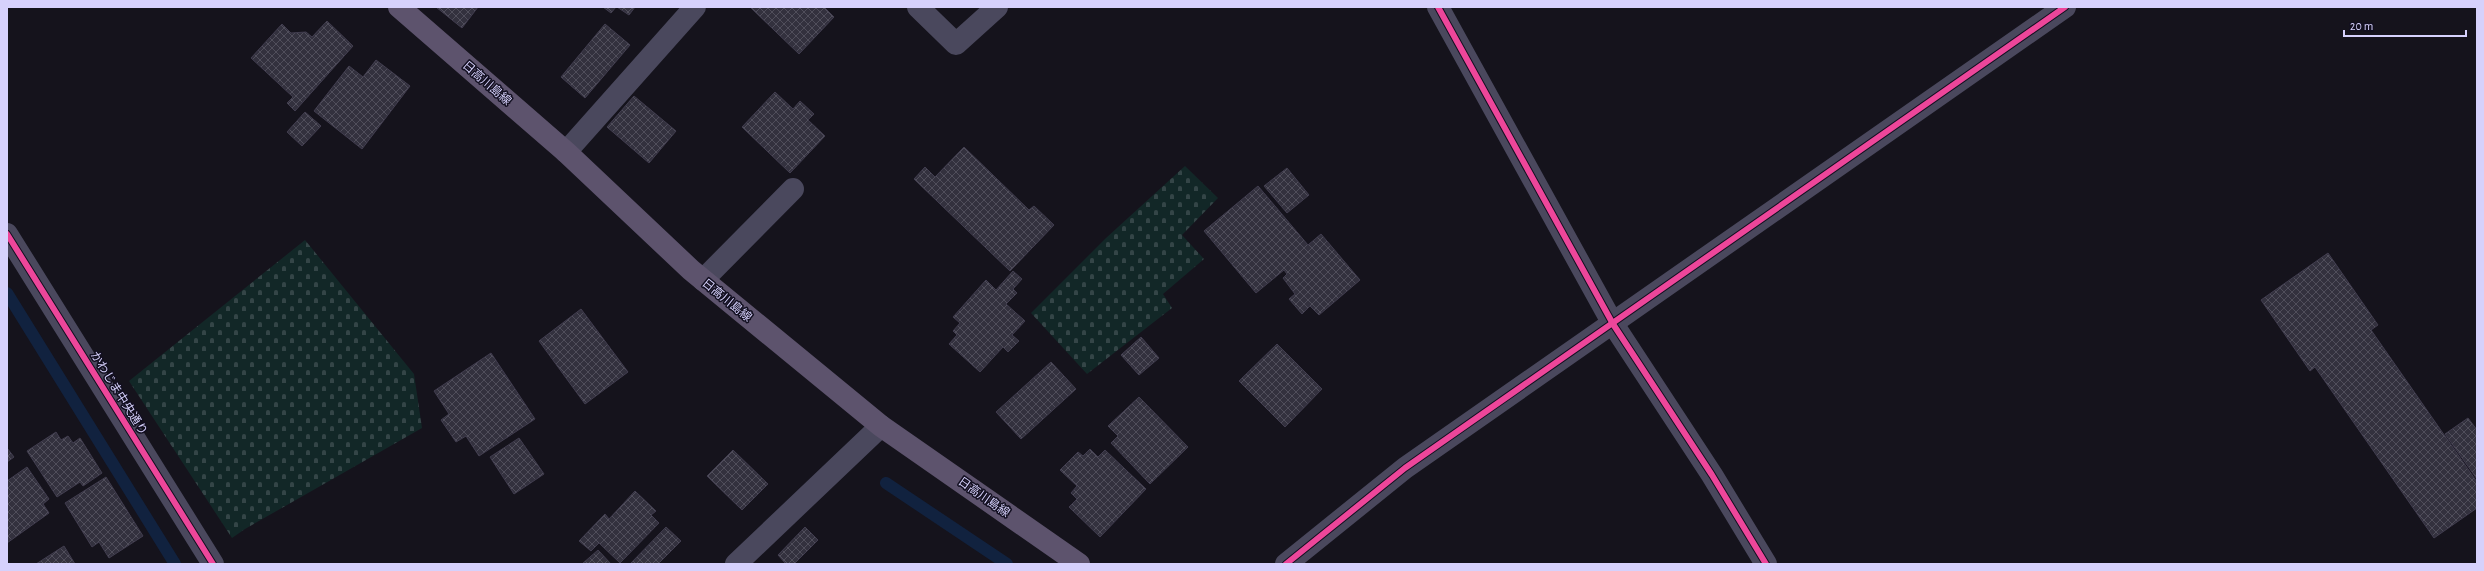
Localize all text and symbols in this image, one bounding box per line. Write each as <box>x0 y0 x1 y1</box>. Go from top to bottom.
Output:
scale bar <box>2344 12 2466 38</box>
text: 20 m <box>2350 20 2373 32</box>
street label: 日高川島線 <box>460 58 514 107</box>
street label: 日高川島線 <box>700 276 755 324</box>
street label: かわじま中央通り <box>88 349 150 437</box>
street label: 日高川島線 <box>956 474 1013 519</box>

